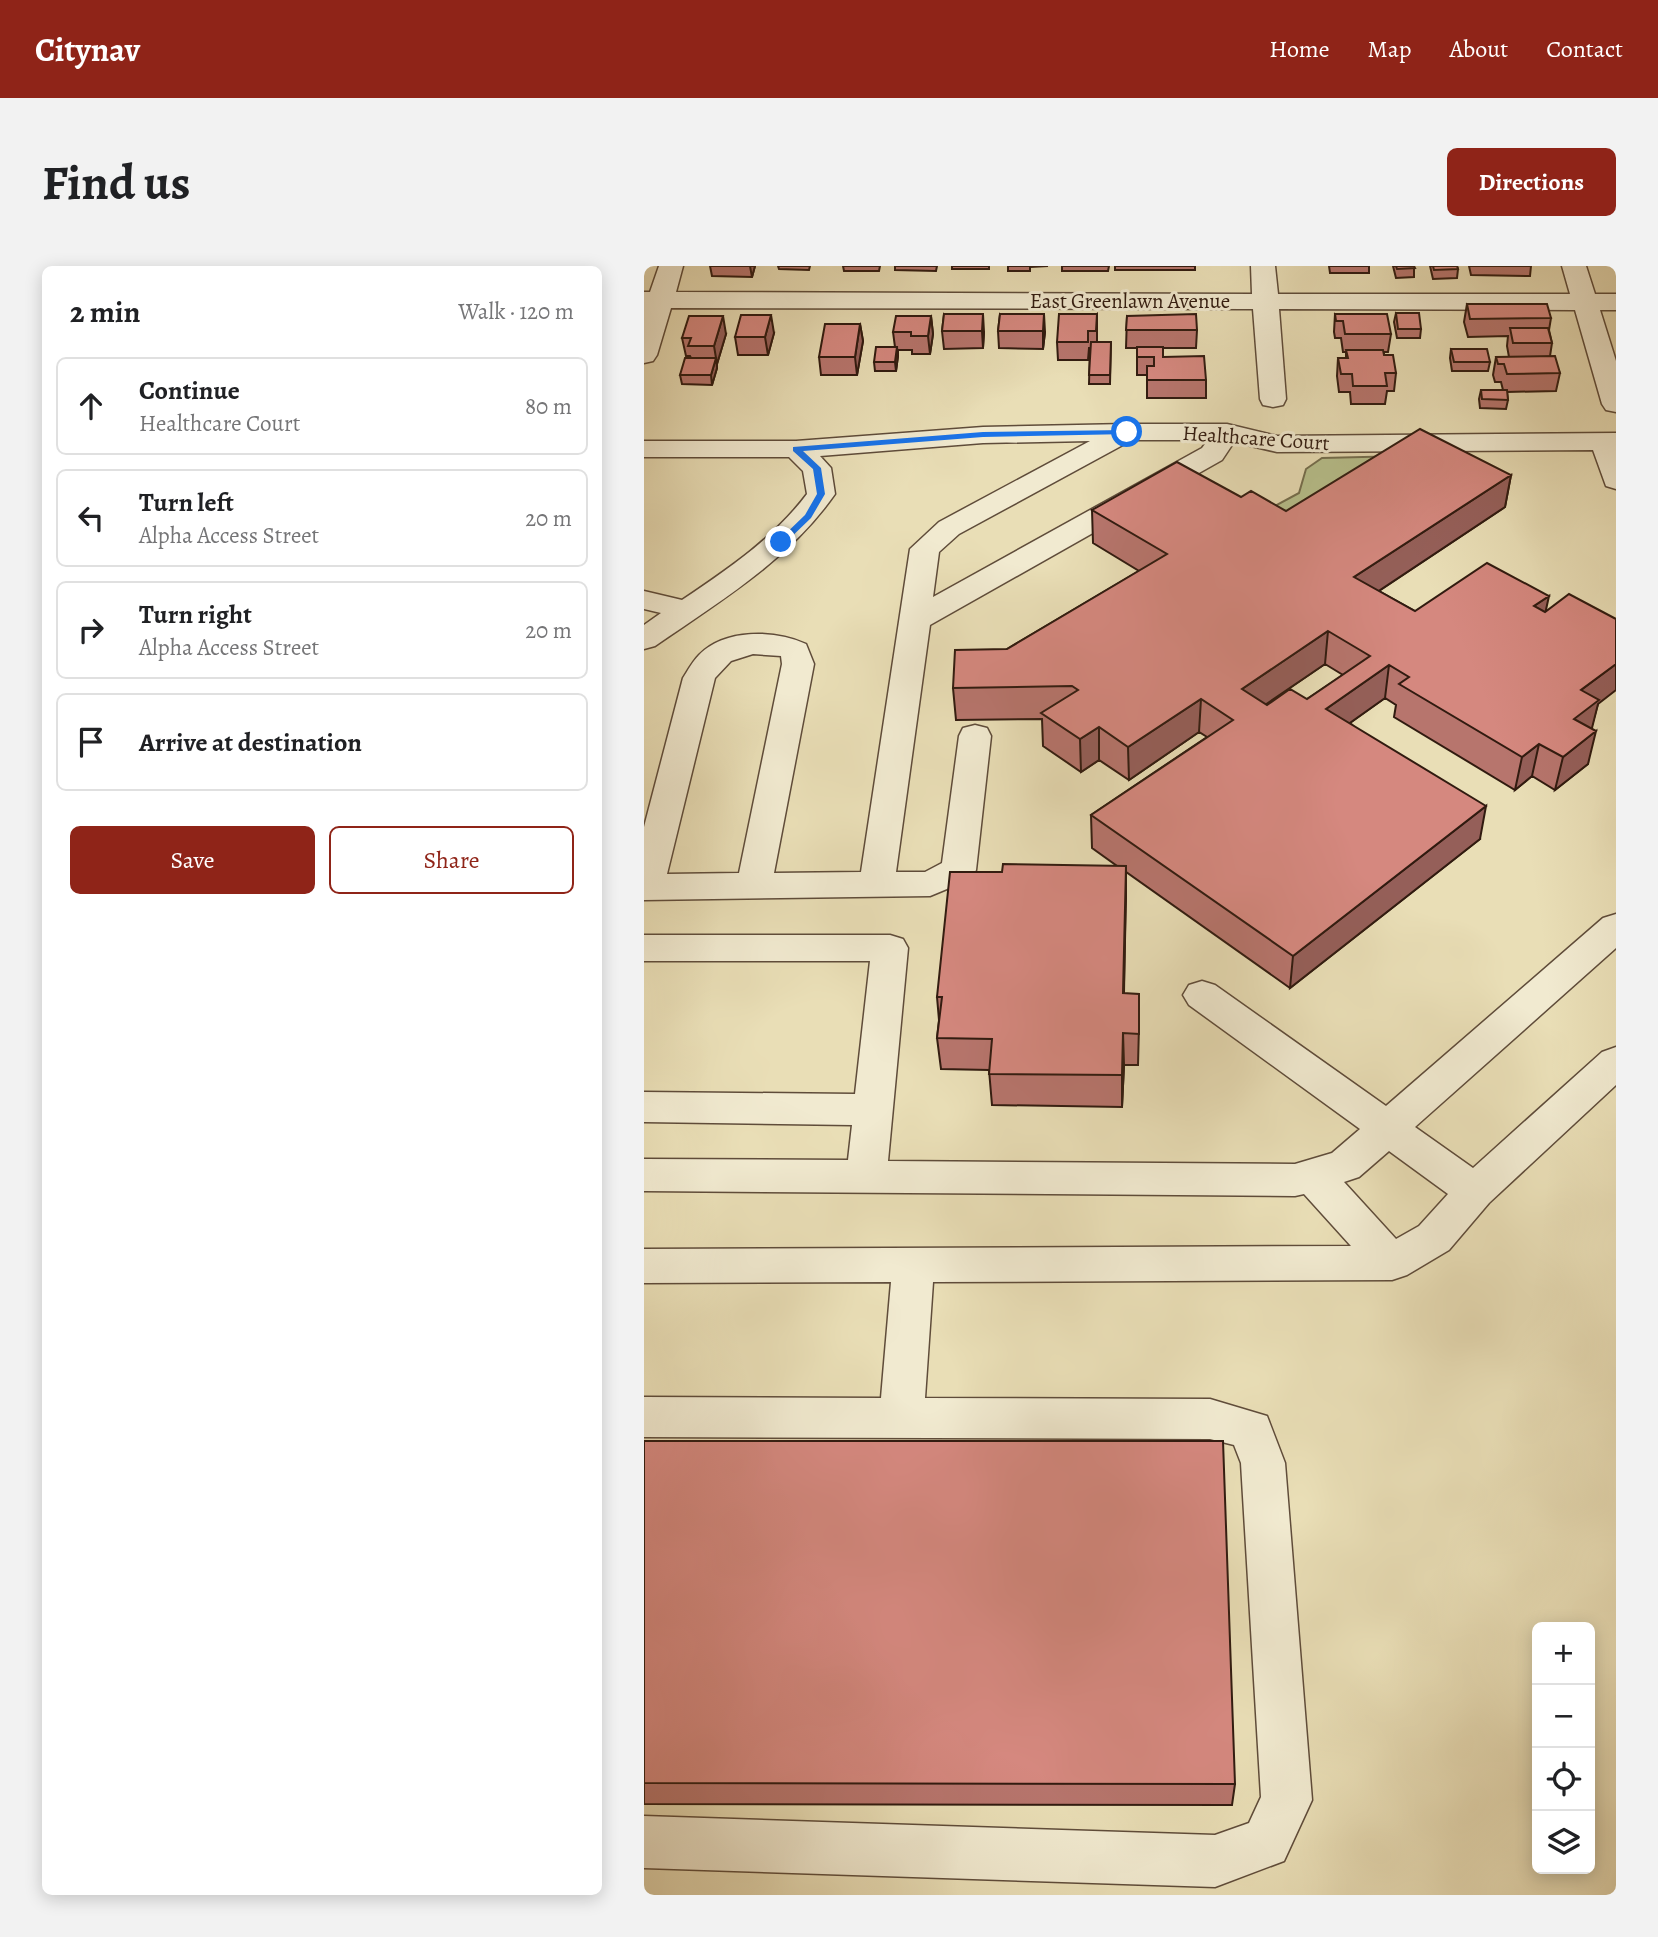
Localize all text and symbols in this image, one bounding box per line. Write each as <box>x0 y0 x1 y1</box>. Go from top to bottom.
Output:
text: Citynav <box>35 27 140 72</box>
text: Home <box>1269 33 1330 65</box>
text: Map <box>1368 33 1412 65</box>
text: About <box>1450 33 1508 65</box>
text: Contact <box>1546 33 1623 65</box>
button: Directions <box>1447 148 1616 216</box>
text: Find us <box>42 149 190 216</box>
street label: East Greenlawn Avenue <box>1030 287 1230 315</box>
text: 2 min <box>70 292 140 332</box>
text: Walk · 120 m <box>458 296 574 327</box>
text: Continue <box>139 373 240 408</box>
icon: ahead <box>72 387 110 425</box>
text: 80 m <box>525 391 572 422</box>
text: Healthcare Court <box>139 408 300 439</box>
route start <box>1111 416 1142 447</box>
street label: Healthcare Court <box>1182 419 1330 457</box>
text: Turn left <box>139 485 234 520</box>
icon: left <box>72 499 110 537</box>
text: 20 m <box>525 503 572 534</box>
text: Alpha Access Street <box>139 520 319 551</box>
route end <box>765 526 796 557</box>
text: Turn right <box>139 597 252 632</box>
icon: right <box>72 611 110 649</box>
text: 20 m <box>525 615 572 646</box>
text: Alpha Access Street <box>139 632 319 663</box>
icon: arrive <box>72 723 110 761</box>
text: Arrive at destination <box>139 725 362 760</box>
button: Save <box>70 826 315 894</box>
button: Share <box>329 826 574 894</box>
map controls <box>1532 1622 1595 1874</box>
button: + <box>1532 1622 1595 1685</box>
button: − <box>1532 1685 1595 1748</box>
button: locate <box>1532 1748 1595 1811</box>
button: layers <box>1532 1811 1595 1874</box>

